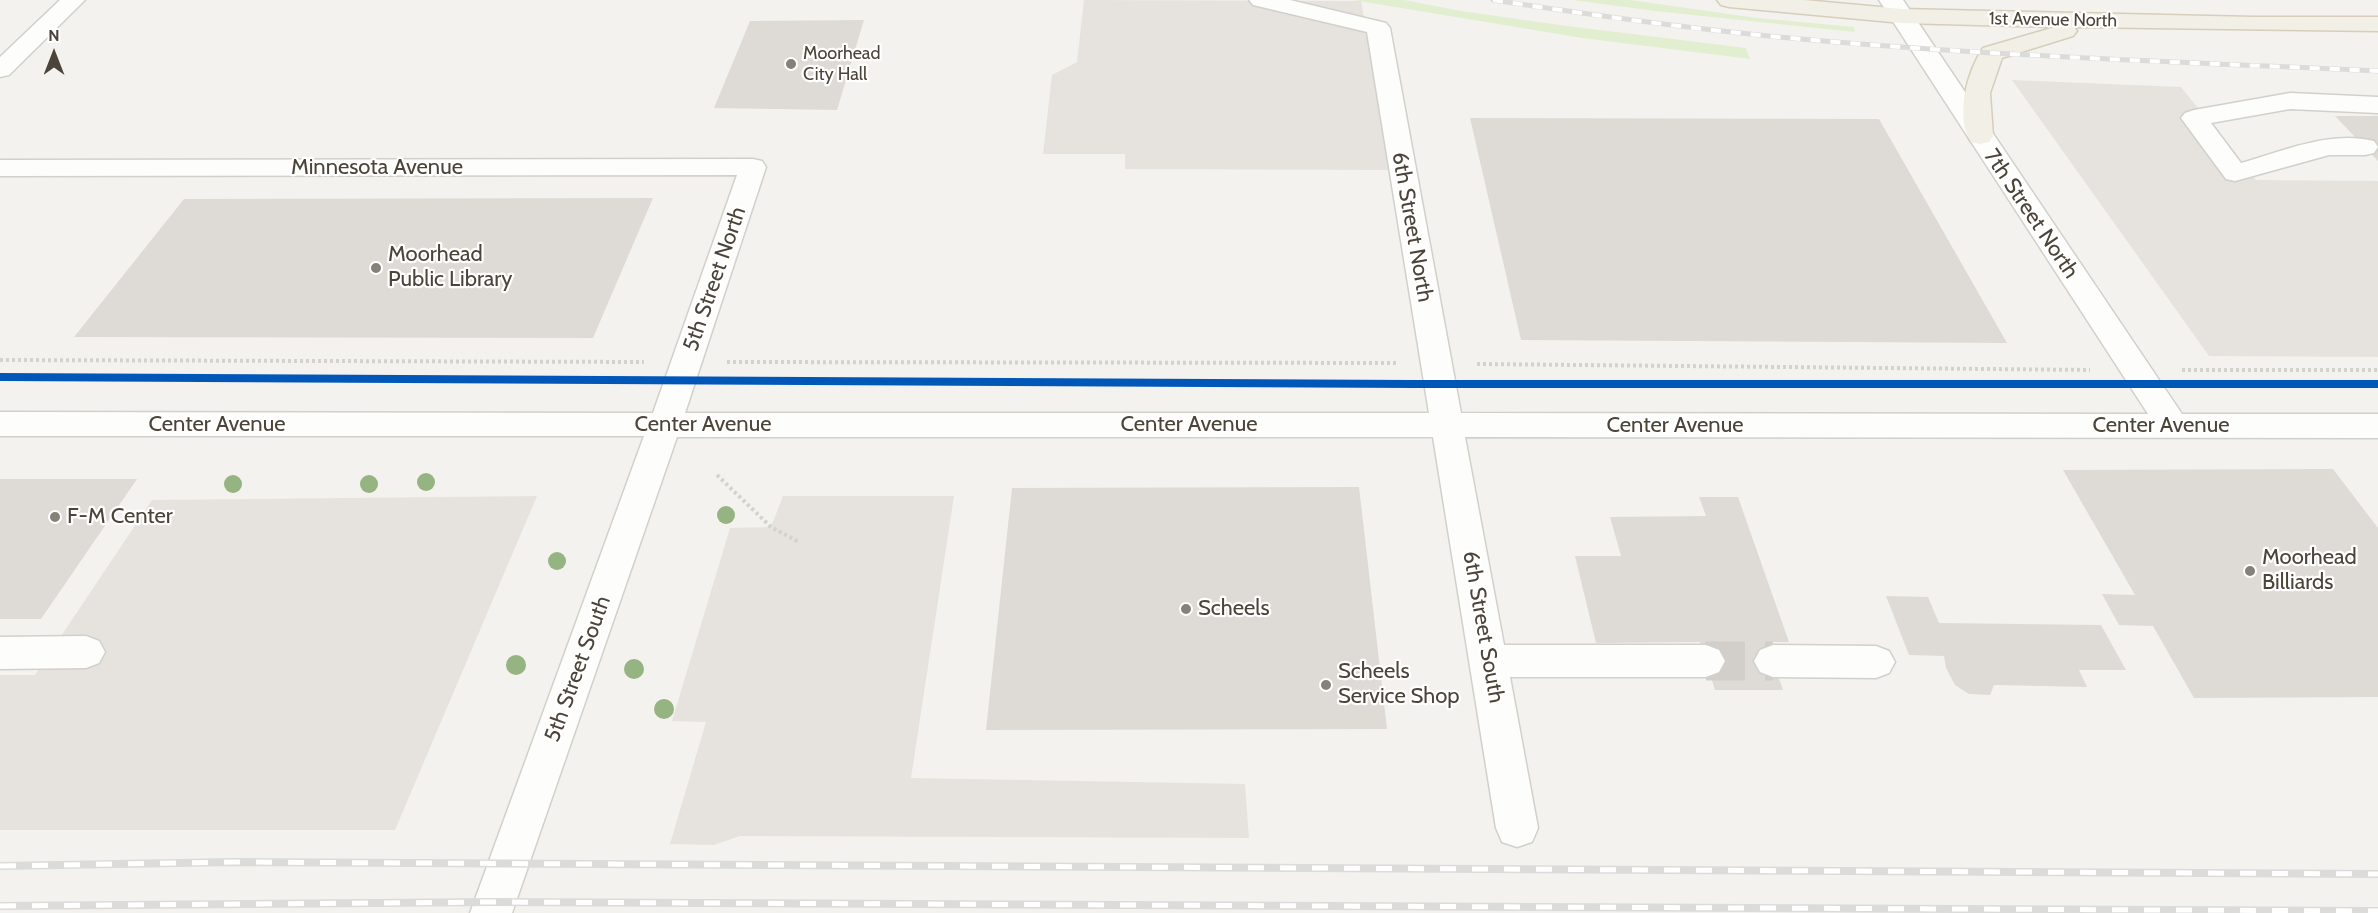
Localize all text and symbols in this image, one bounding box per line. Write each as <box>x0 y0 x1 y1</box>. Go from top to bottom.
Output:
street label: 1st Avenue North <box>1989 8 2117 32</box>
north arrow <box>24 24 84 84</box>
text: N <box>48 26 60 45</box>
place label: Moorhead City Hall <box>803 43 880 86</box>
marker: Moorhead City Hall <box>784 57 798 71</box>
street label: 7th Street North <box>1978 144 2084 284</box>
street label: 6th Street North <box>1386 150 1438 304</box>
street label: Minnesota Avenue <box>291 155 463 181</box>
street label: 5th Street North <box>678 203 752 355</box>
place label: Moorhead Public Library <box>388 242 512 294</box>
marker: Moorhead Public Library <box>369 261 383 275</box>
street label: Center Avenue <box>149 412 285 438</box>
street label: Center Avenue <box>635 412 771 438</box>
street label: Center Avenue <box>1121 412 1257 438</box>
street label: Center Avenue <box>1607 413 1743 439</box>
street label: Center Avenue <box>2093 413 2229 439</box>
place label: F-M Center <box>67 504 173 530</box>
marker: F-M Center <box>48 510 62 524</box>
place label: Moorhead Billiards <box>2262 545 2357 596</box>
street label: 6th Street South <box>1457 549 1509 705</box>
marker: Moorhead Billiards <box>2243 564 2257 578</box>
street label: 5th Street South <box>539 592 617 746</box>
place label: Scheels <box>1198 596 1270 622</box>
marker: Scheels <box>1179 602 1193 616</box>
place label: Scheels Service Shop <box>1338 659 1460 710</box>
marker: Scheels Service Shop <box>1319 678 1333 692</box>

